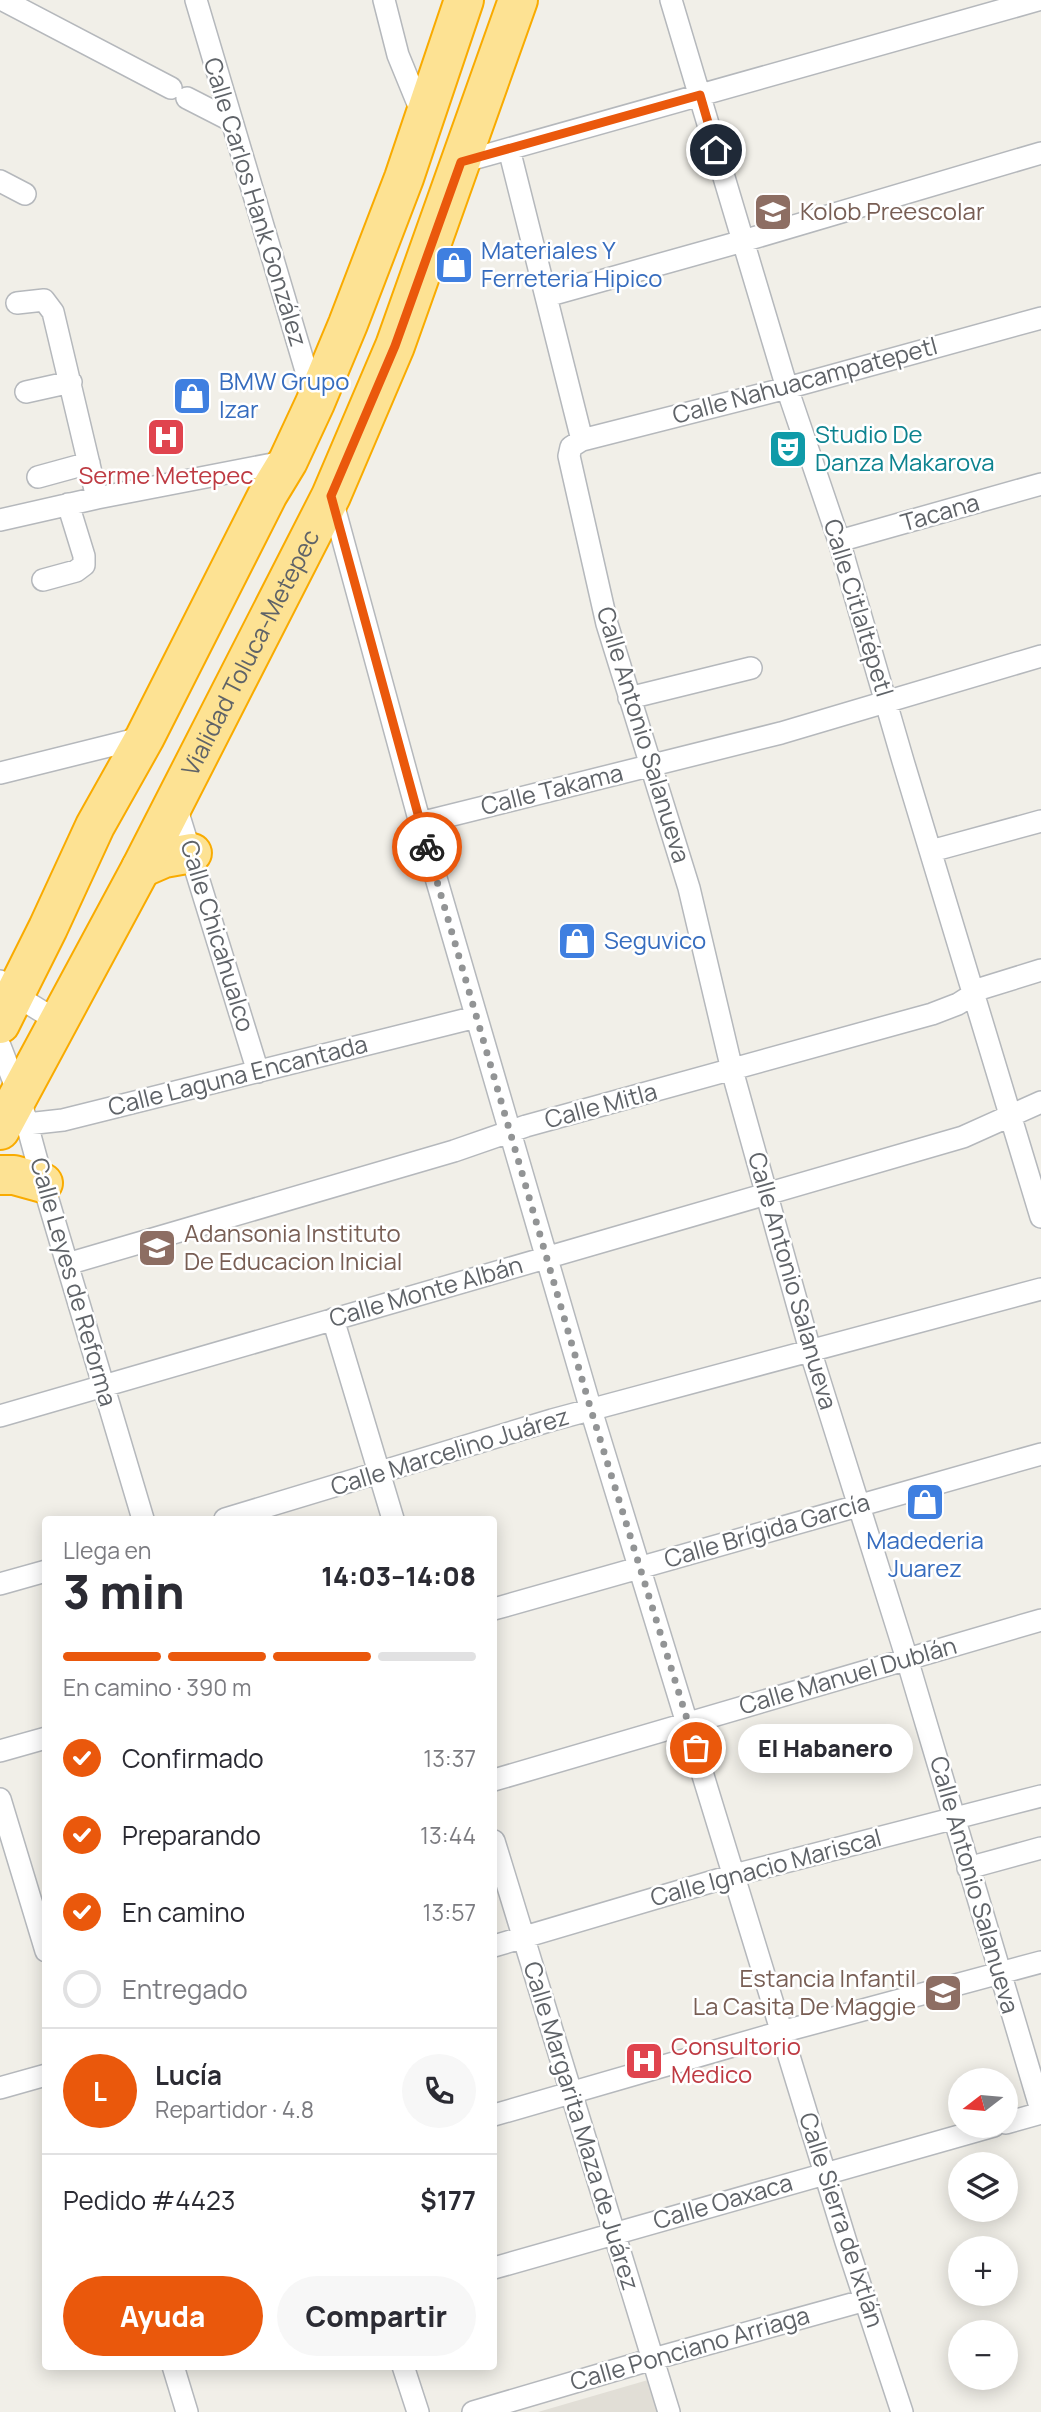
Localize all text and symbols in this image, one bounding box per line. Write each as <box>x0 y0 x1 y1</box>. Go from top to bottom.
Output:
street label: Calle Carlos Hank González <box>197 53 316 350</box>
pin <box>686 120 746 180</box>
icon: home <box>697 131 735 169</box>
school or university icon: Kolob Preescolar <box>752 191 794 233</box>
place label: Kolob Preescolar <box>800 194 985 227</box>
place label: Materiales Y Ferreteria Hipico <box>481 233 662 294</box>
shop icon: Materiales Y Ferreteria Hipico <box>433 244 475 286</box>
street label: Calle Nahuacampatepetl <box>669 328 941 431</box>
place label: BMW Grupo Izar <box>219 364 349 425</box>
shop icon: BMW Grupo Izar <box>171 375 213 417</box>
hospital icon: Serme Metepec <box>145 416 187 458</box>
place label: Studio De Danza Makarova <box>815 417 995 478</box>
theatre icon: Studio De Danza Makarova <box>767 428 809 470</box>
place label: Serme Metepec <box>78 458 254 491</box>
street label: Tacana <box>897 485 983 538</box>
street label: Calle Citlaltépetl <box>817 515 902 700</box>
street label: Vialidad Toluca-Metepec <box>173 523 326 781</box>
street label: Calle Antonio Salanueva <box>590 602 699 867</box>
street label: Calle Takama <box>477 755 626 822</box>
courier <box>392 812 462 882</box>
icon: bike <box>408 828 446 866</box>
street label: Calle Chicahualco <box>174 836 263 1035</box>
shop icon: Seguvico <box>556 920 598 962</box>
place label: Seguvico <box>604 923 706 956</box>
street label: Calle Laguna Encantada <box>105 1026 371 1123</box>
street label: Calle Mitla <box>541 1074 660 1135</box>
street label: Calle Antonio Salanueva <box>741 1148 846 1413</box>
street label: Calle Leyes de Reforma <box>23 1154 126 1410</box>
place label: Adansonia Instituto De Educacion Inicial <box>184 1216 402 1277</box>
school or university icon: Adansonia Instituto De Educacion Inicial <box>136 1227 178 1269</box>
street label: Calle Monte Albán <box>325 1247 526 1334</box>
street label: Calle Marcelino Juárez <box>326 1399 573 1503</box>
shop icon: Madederia Juarez <box>904 1481 946 1523</box>
street label: Calle Brígida García <box>660 1484 873 1575</box>
place label: Madederia Juarez <box>866 1523 984 1584</box>
text: Llega en <box>63 1534 151 1566</box>
text: 14:03–14:08 <box>321 1558 476 1594</box>
text: 3 min <box>63 1560 184 1623</box>
street label: Calle Manuel Dublán <box>735 1628 960 1721</box>
text: En camino · 390 m <box>63 1671 251 1703</box>
pin <box>666 1718 726 1778</box>
callout: El Habanero <box>738 1724 913 1772</box>
icon: bag <box>677 1729 715 1767</box>
text: El Habanero <box>758 1732 893 1764</box>
icon: check <box>63 1739 101 1777</box>
text: Confirmado <box>122 1740 264 1776</box>
text: 13:37 <box>423 1742 476 1774</box>
street label: Calle Antonio Salanueva <box>923 1752 1028 2017</box>
icon: check <box>63 1816 101 1854</box>
text: Preparando <box>122 1817 261 1853</box>
text: 13:44 <box>420 1819 476 1851</box>
street label: Calle Ignacio Mariscal <box>646 1820 885 1913</box>
icon: check <box>63 1893 101 1931</box>
text: En camino <box>122 1894 245 1930</box>
text: 13:57 <box>423 1896 476 1928</box>
street label: Calle Margarita Maza de Juárez <box>517 1957 648 2294</box>
place label: Estancia Infantil La Casita De Maggie <box>693 1961 916 2022</box>
text: Entregado <box>122 1971 248 2007</box>
school or university icon: Estancia Infantil La Casita De Maggie <box>922 1972 964 2014</box>
place label: Consultorio Medico <box>671 2029 801 2090</box>
hospital icon: Consultorio Medico <box>623 2040 665 2082</box>
button: phone <box>402 2054 476 2128</box>
text: Lucía <box>155 2057 222 2093</box>
north arrow <box>948 2068 1018 2138</box>
map controls <box>948 2068 1018 2390</box>
text: L <box>93 2073 107 2109</box>
text: Repartidor · 4.8 <box>155 2093 314 2125</box>
street label: Calle Sierra de Ixtlán <box>792 2108 893 2331</box>
button: layers <box>948 2152 1018 2222</box>
street label: Calle Oaxaca <box>649 2165 796 2236</box>
text: Pedido #4423 <box>63 2182 235 2218</box>
text: $177 <box>420 2182 476 2218</box>
button: + <box>948 2236 1018 2306</box>
button: Ayuda <box>63 2276 263 2356</box>
button: Compartir <box>277 2276 476 2356</box>
street label: Calle Ponciano Arriaga <box>566 2298 813 2398</box>
button: − <box>948 2320 1018 2390</box>

